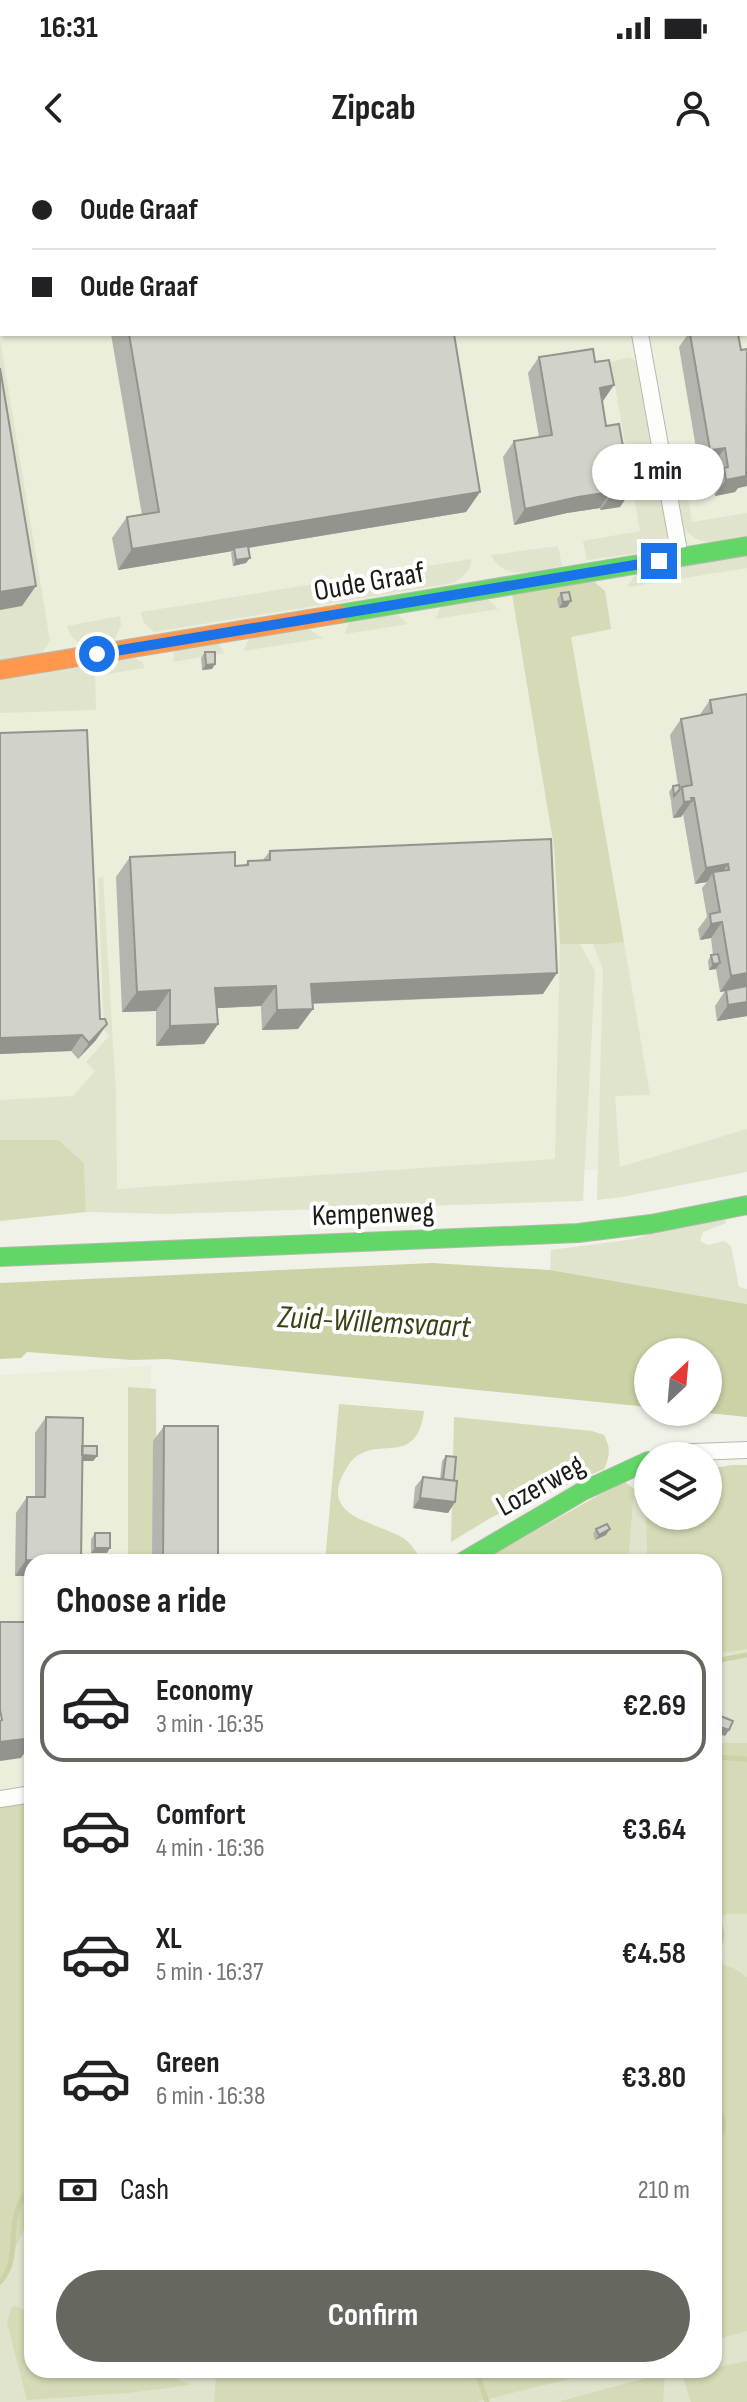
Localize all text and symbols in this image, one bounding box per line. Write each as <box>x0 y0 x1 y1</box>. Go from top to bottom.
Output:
text: 16:31 <box>40 10 98 46</box>
icon: back <box>32 86 76 130</box>
icon: person <box>671 86 715 130</box>
text: Zipcab <box>331 87 416 130</box>
text: Oude Graaf <box>80 192 198 228</box>
text: Oude Graaf <box>80 269 198 305</box>
callout: 1 min <box>593 445 725 501</box>
text: 1 min <box>634 456 682 487</box>
route end <box>641 543 677 579</box>
street label: Oude Graaf <box>311 555 428 609</box>
route start <box>79 636 115 672</box>
street label: Kempenweg <box>311 1194 435 1234</box>
water label: Zuid-Willemsvaart <box>276 1298 473 1347</box>
north arrow <box>634 1338 722 1426</box>
map controls <box>634 1338 722 1530</box>
button: layers <box>634 1442 722 1530</box>
street label: Lozerweg <box>490 1447 591 1525</box>
text: Choose a ride <box>56 1580 227 1623</box>
icon: car <box>60 1670 132 1742</box>
text: Economy <box>156 1673 253 1709</box>
text: €2.69 <box>623 1688 686 1724</box>
text: 3 min · 16:35 <box>156 1709 264 1740</box>
icon: car <box>60 1794 132 1866</box>
text: Comfort <box>156 1797 246 1833</box>
text: €3.64 <box>622 1812 686 1848</box>
text: 4 min · 16:36 <box>156 1833 265 1864</box>
icon: car <box>60 1918 132 1990</box>
text: XL <box>156 1921 182 1957</box>
text: €4.58 <box>622 1936 686 1972</box>
text: 5 min · 16:37 <box>156 1957 263 1988</box>
icon: car <box>60 2042 132 2114</box>
text: Green <box>156 2045 220 2081</box>
text: €3.80 <box>621 2060 686 2096</box>
text: 6 min · 16:38 <box>156 2081 265 2112</box>
icon: cash <box>56 2168 100 2212</box>
text: Cash <box>120 2172 169 2208</box>
text: 210 m <box>638 2175 690 2206</box>
button: Confirm <box>56 2270 690 2362</box>

